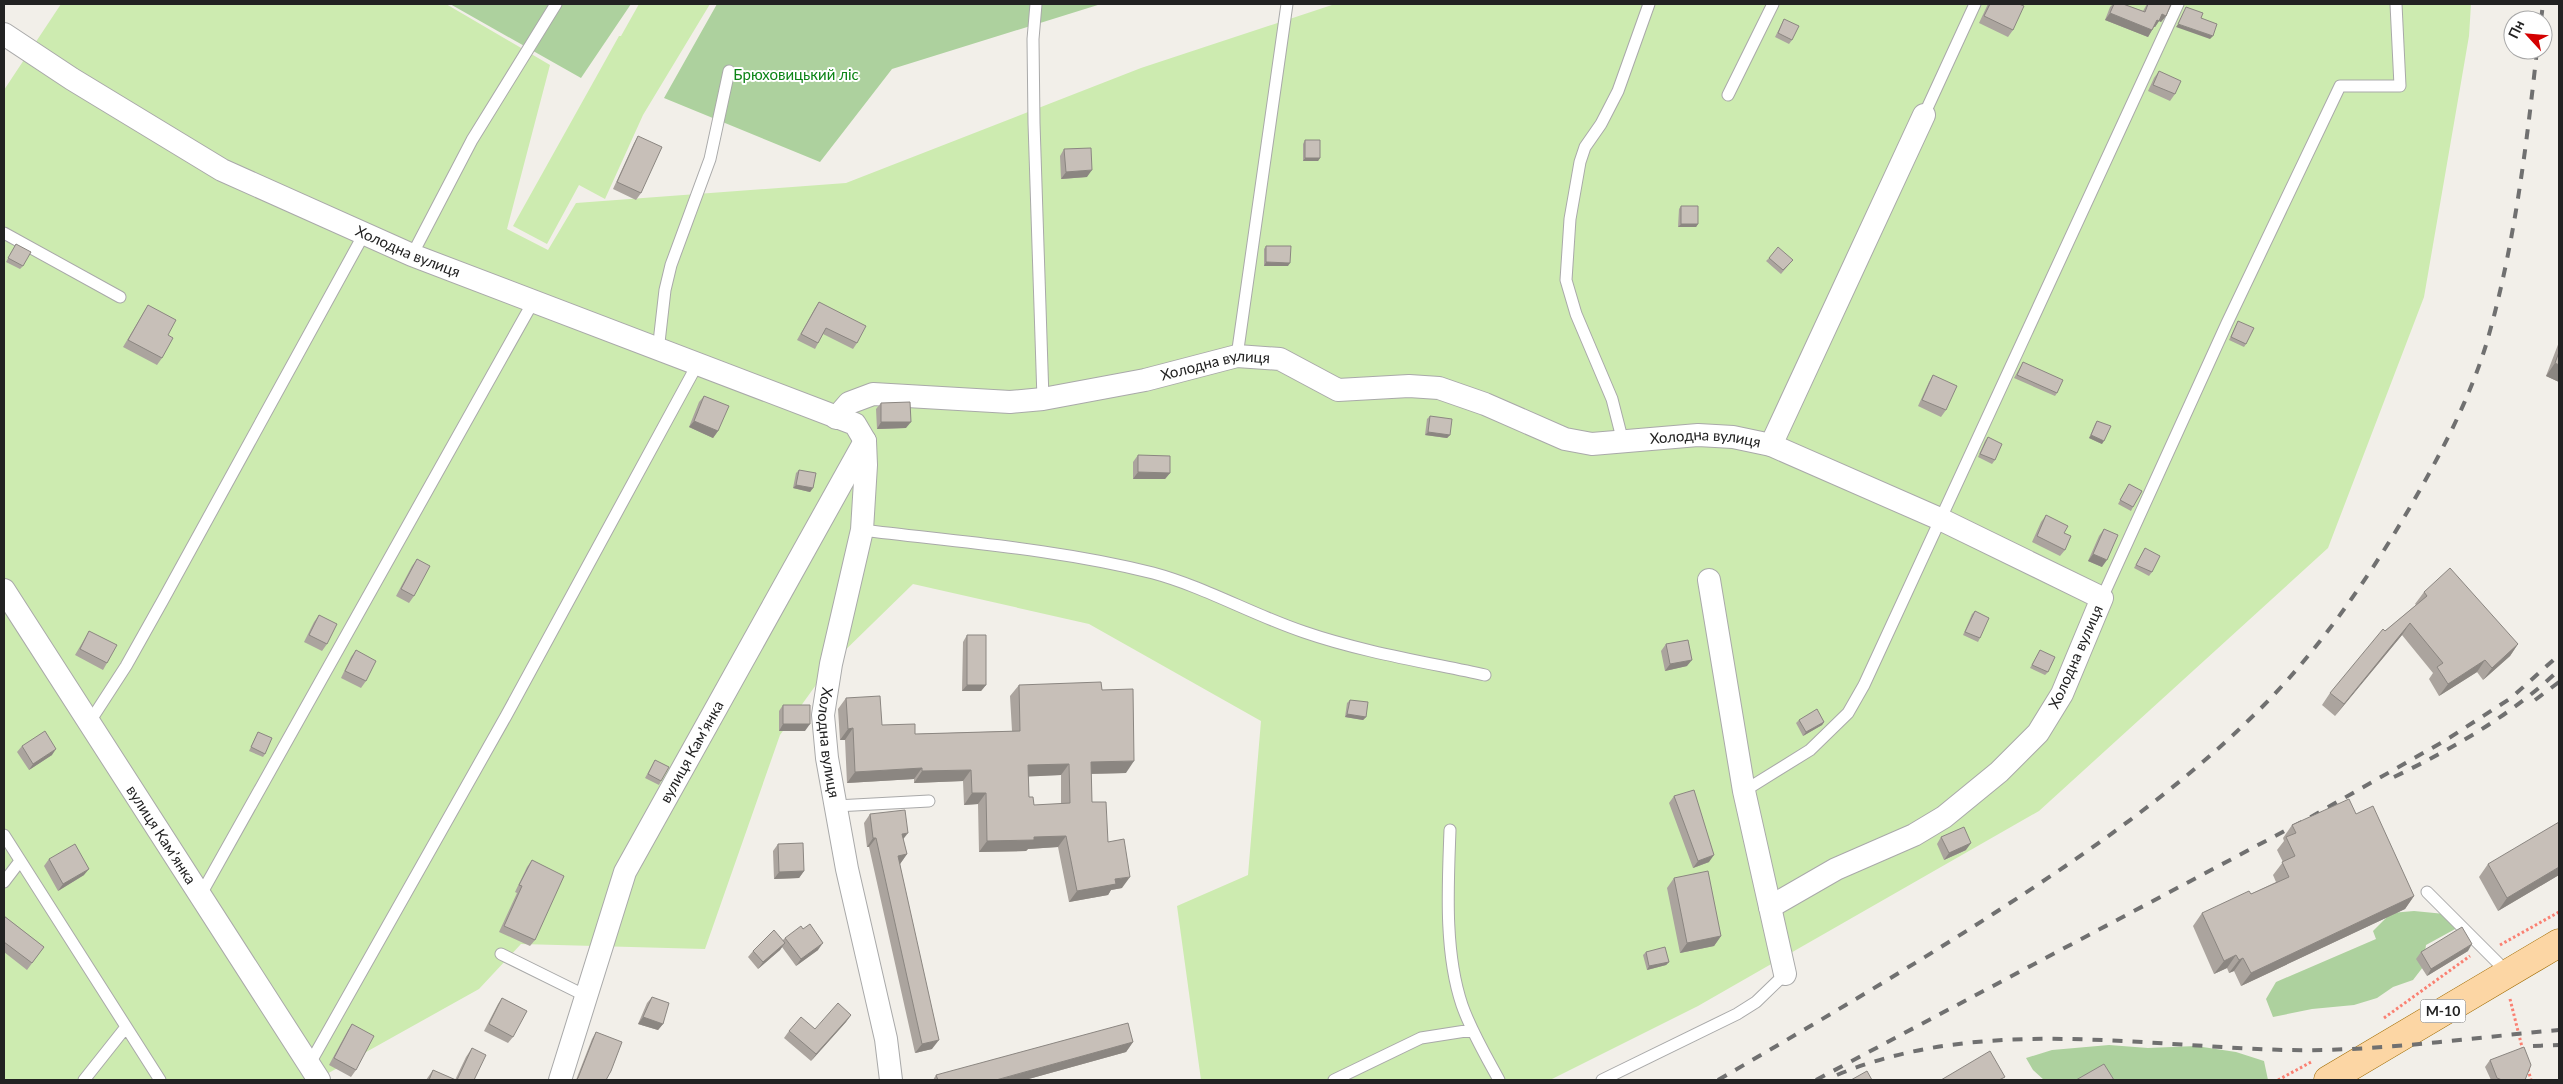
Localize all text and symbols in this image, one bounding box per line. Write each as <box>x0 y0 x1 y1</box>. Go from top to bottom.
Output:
north arrow <box>2503 10 2553 60</box>
text: Пн <box>2504 17 2528 41</box>
park label: Брюховицький ліс <box>733 65 859 83</box>
street label: Холодна вулиця <box>353 221 463 281</box>
street label: Холодна вулиця <box>1158 346 1271 384</box>
street label: Холодна вулиця <box>1649 425 1763 451</box>
street label: Холодна вулиця <box>2044 602 2106 711</box>
street label: Холодна вулиця <box>815 686 844 799</box>
street label: вулиця Камʼянка <box>656 697 727 806</box>
street label: вулиця Камʼянка <box>123 782 200 887</box>
road number: М-10 <box>2420 999 2466 1022</box>

